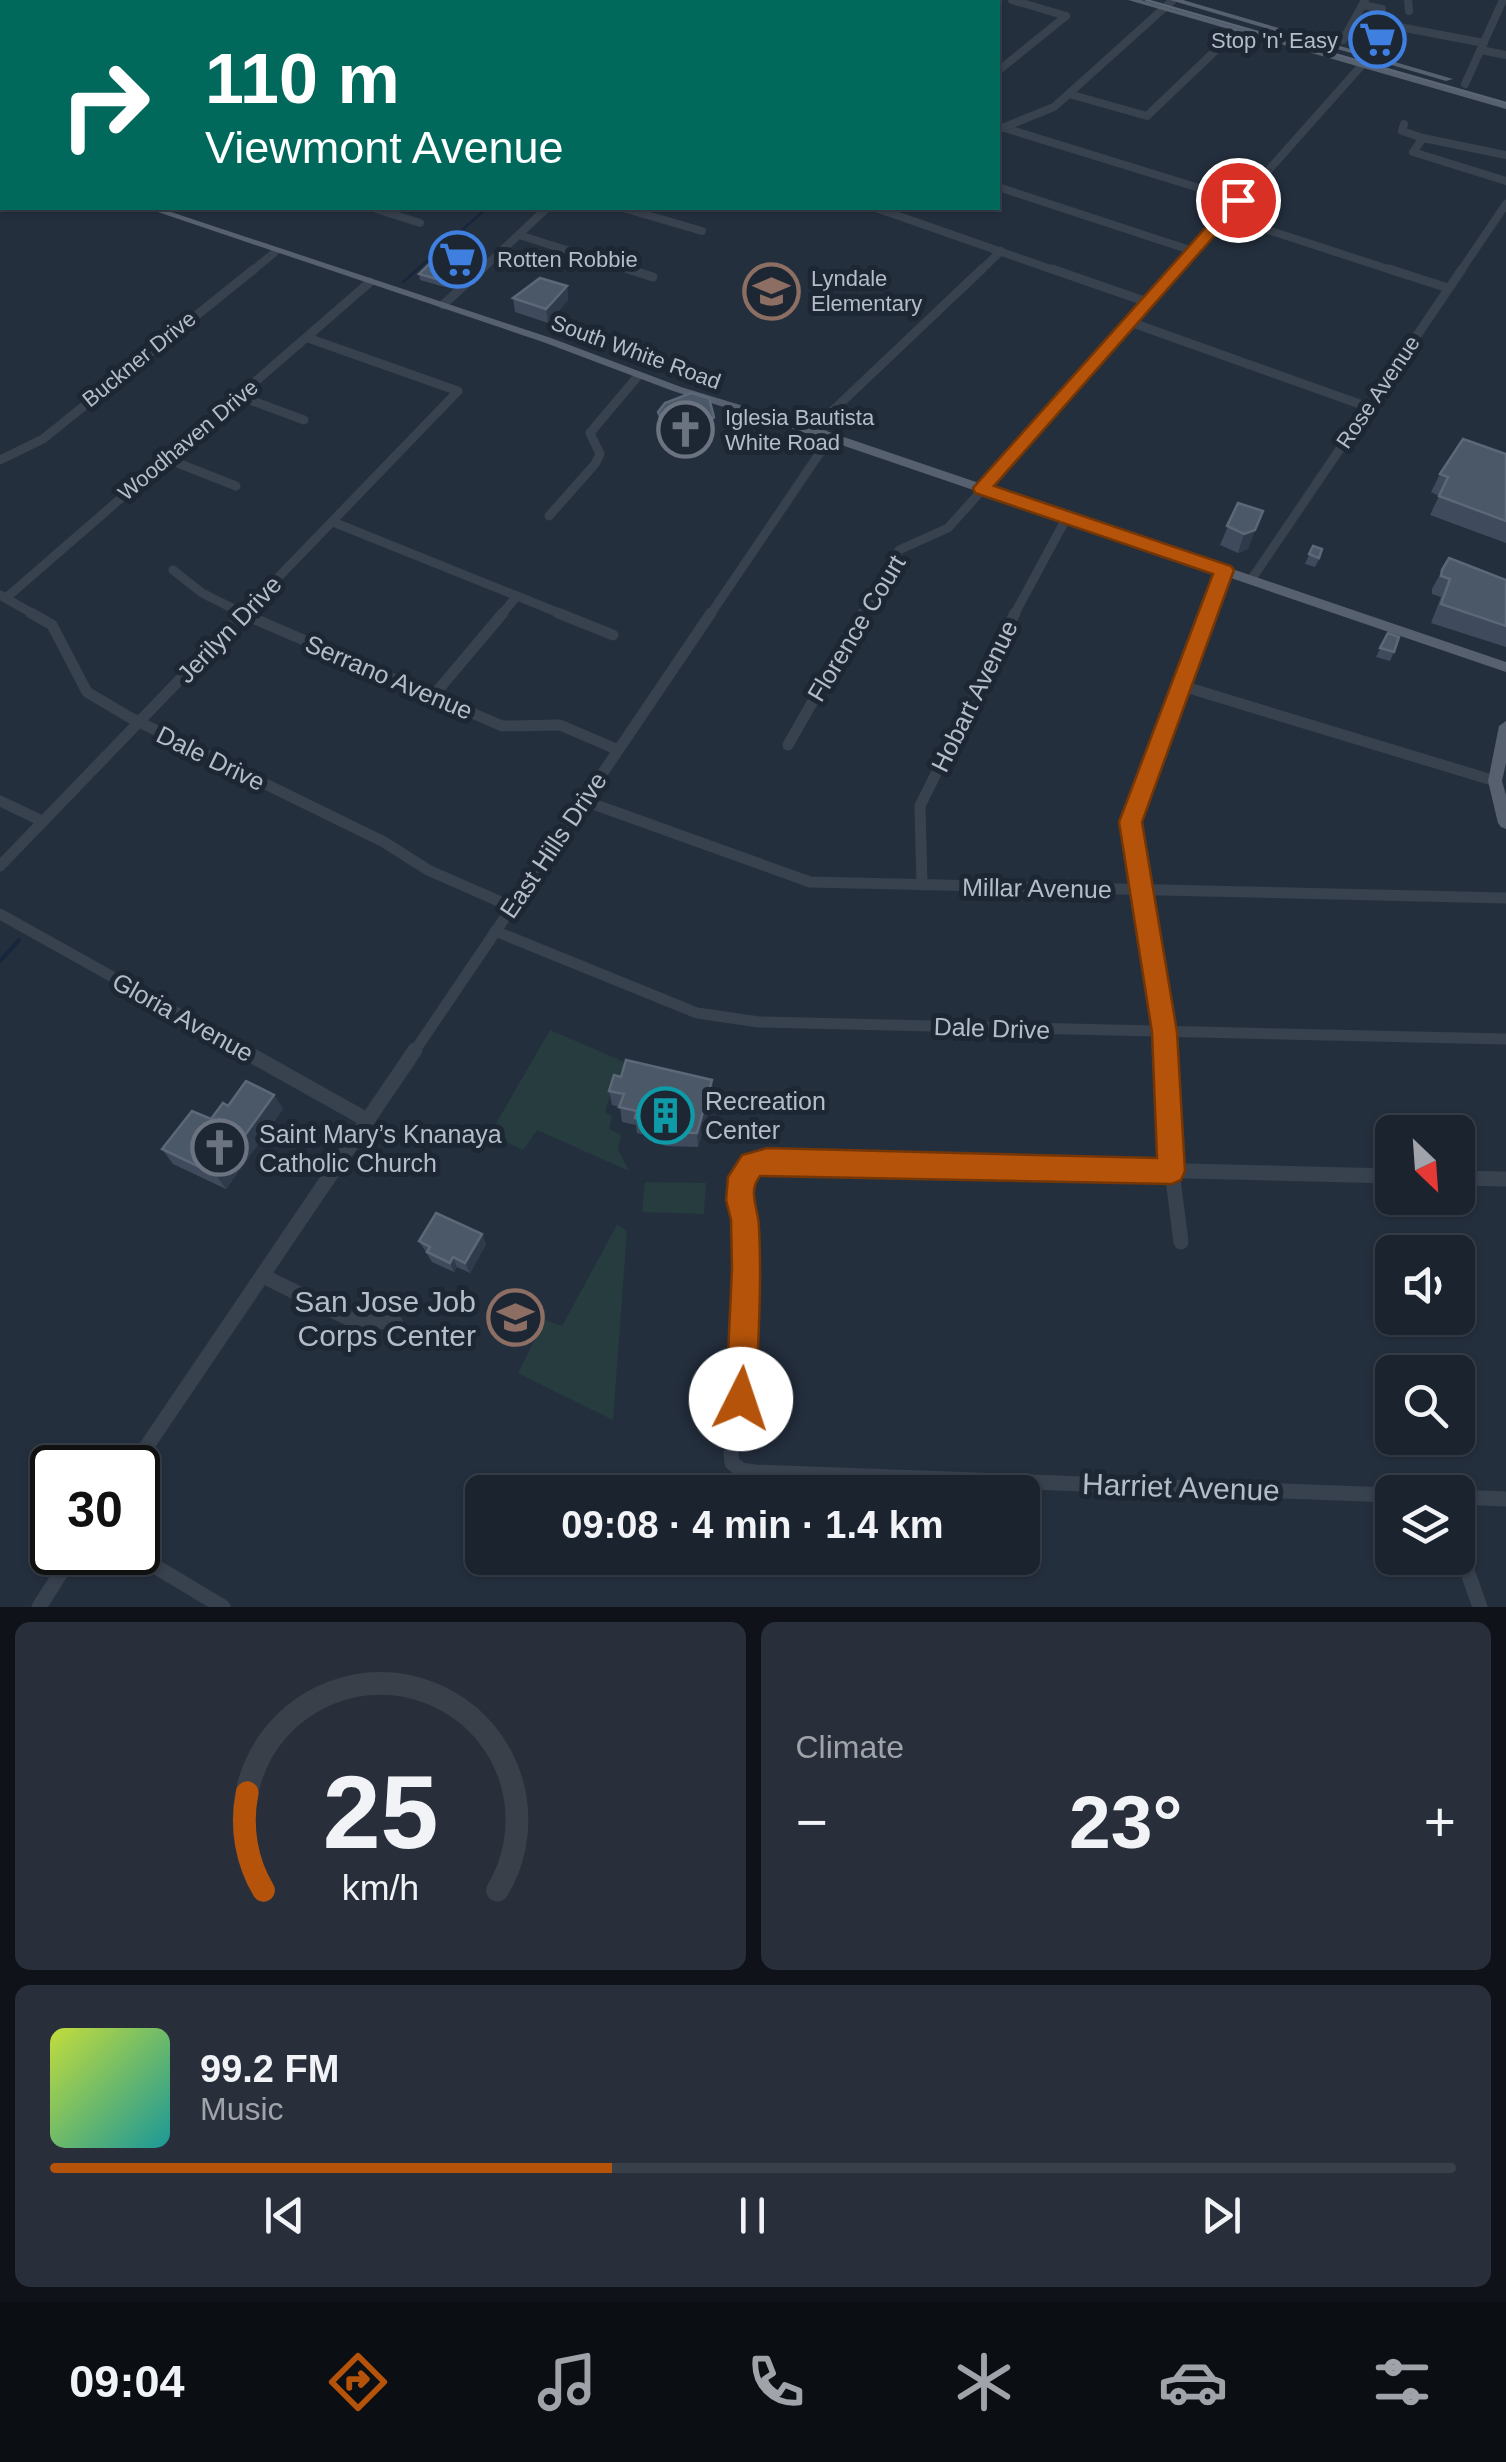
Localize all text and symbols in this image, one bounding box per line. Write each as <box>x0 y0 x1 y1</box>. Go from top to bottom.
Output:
supermarket icon: Stop 'n' Easy <box>1347 10 1407 70</box>
place label: Stop 'n' Easy <box>1211 28 1338 53</box>
icon: right <box>40 40 170 170</box>
text: 110 m <box>205 40 400 118</box>
text: Viewmont Avenue <box>205 122 564 173</box>
pin <box>1196 158 1281 243</box>
icon: arrive <box>1211 173 1266 228</box>
supermarket icon: Rotten Robbie <box>428 229 488 289</box>
place label: Rotten Robbie <box>497 247 638 272</box>
school or university icon: Lyndale Elementary <box>742 261 802 321</box>
place label: Lyndale Elementary <box>811 266 922 316</box>
street label: Buckner Drive <box>77 306 201 412</box>
street label: South White Road <box>548 310 724 394</box>
street label: Rose Avenue <box>1331 331 1425 453</box>
street label: Woodhaven Drive <box>113 374 263 506</box>
church icon: Iglesia Bautista White Road <box>656 400 716 460</box>
place label: Iglesia Bautista White Road <box>725 405 875 455</box>
street label: Florence Court <box>801 550 911 706</box>
street label: Jerilyn Drive <box>171 570 287 688</box>
street label: Hobart Avenue <box>925 616 1023 776</box>
street label: Serrano Avenue <box>301 629 477 725</box>
street label: Dale Drive <box>152 720 270 796</box>
street label: East Hills Drive <box>494 767 612 923</box>
street label: Millar Avenue <box>962 873 1112 903</box>
street label: Gloria Avenue <box>108 967 258 1067</box>
street label: Dale Drive <box>933 1012 1051 1044</box>
building icon: Recreation Center <box>636 1085 696 1145</box>
place label: Recreation Center <box>705 1087 826 1144</box>
north arrow <box>1375 1115 1475 1215</box>
map controls <box>1375 1115 1475 1575</box>
church icon: Saint Mary’s Knanaya Catholic Church <box>190 1118 250 1178</box>
place label: Saint Mary’s Knanaya Catholic Church <box>259 1120 502 1177</box>
button: sound <box>1375 1235 1475 1335</box>
place label: San Jose Job Corps Center <box>294 1285 476 1352</box>
school or university icon: San Jose Job Corps Center <box>485 1288 545 1348</box>
position arrow <box>689 1347 793 1451</box>
button: search <box>1375 1355 1475 1455</box>
speed limit sign: 30 <box>30 1445 160 1575</box>
street label: Harriet Avenue <box>1082 1467 1280 1507</box>
button: layers <box>1375 1475 1475 1575</box>
text: 09:08 · 4 min · 1.4 km <box>561 1504 944 1546</box>
text: Climate <box>796 1729 904 1765</box>
text: 25 <box>322 1754 438 1870</box>
text: 23° <box>1069 1780 1182 1864</box>
text: − <box>796 1791 828 1853</box>
text: + <box>1424 1791 1456 1853</box>
text: km/h <box>342 1868 419 1908</box>
text: 99.2 FM <box>200 2048 339 2090</box>
text: Music <box>200 2091 284 2127</box>
icon: previous <box>257 2188 312 2243</box>
icon: pause <box>725 2188 780 2243</box>
icon: next <box>1194 2188 1249 2243</box>
icon: directions <box>323 2347 393 2417</box>
icon: music <box>532 2347 602 2417</box>
icon: phone <box>741 2347 811 2417</box>
icon: climate <box>949 2347 1019 2417</box>
icon: car <box>1158 2347 1228 2417</box>
icon: filters <box>1367 2347 1437 2417</box>
text: 09:04 <box>69 2356 184 2407</box>

